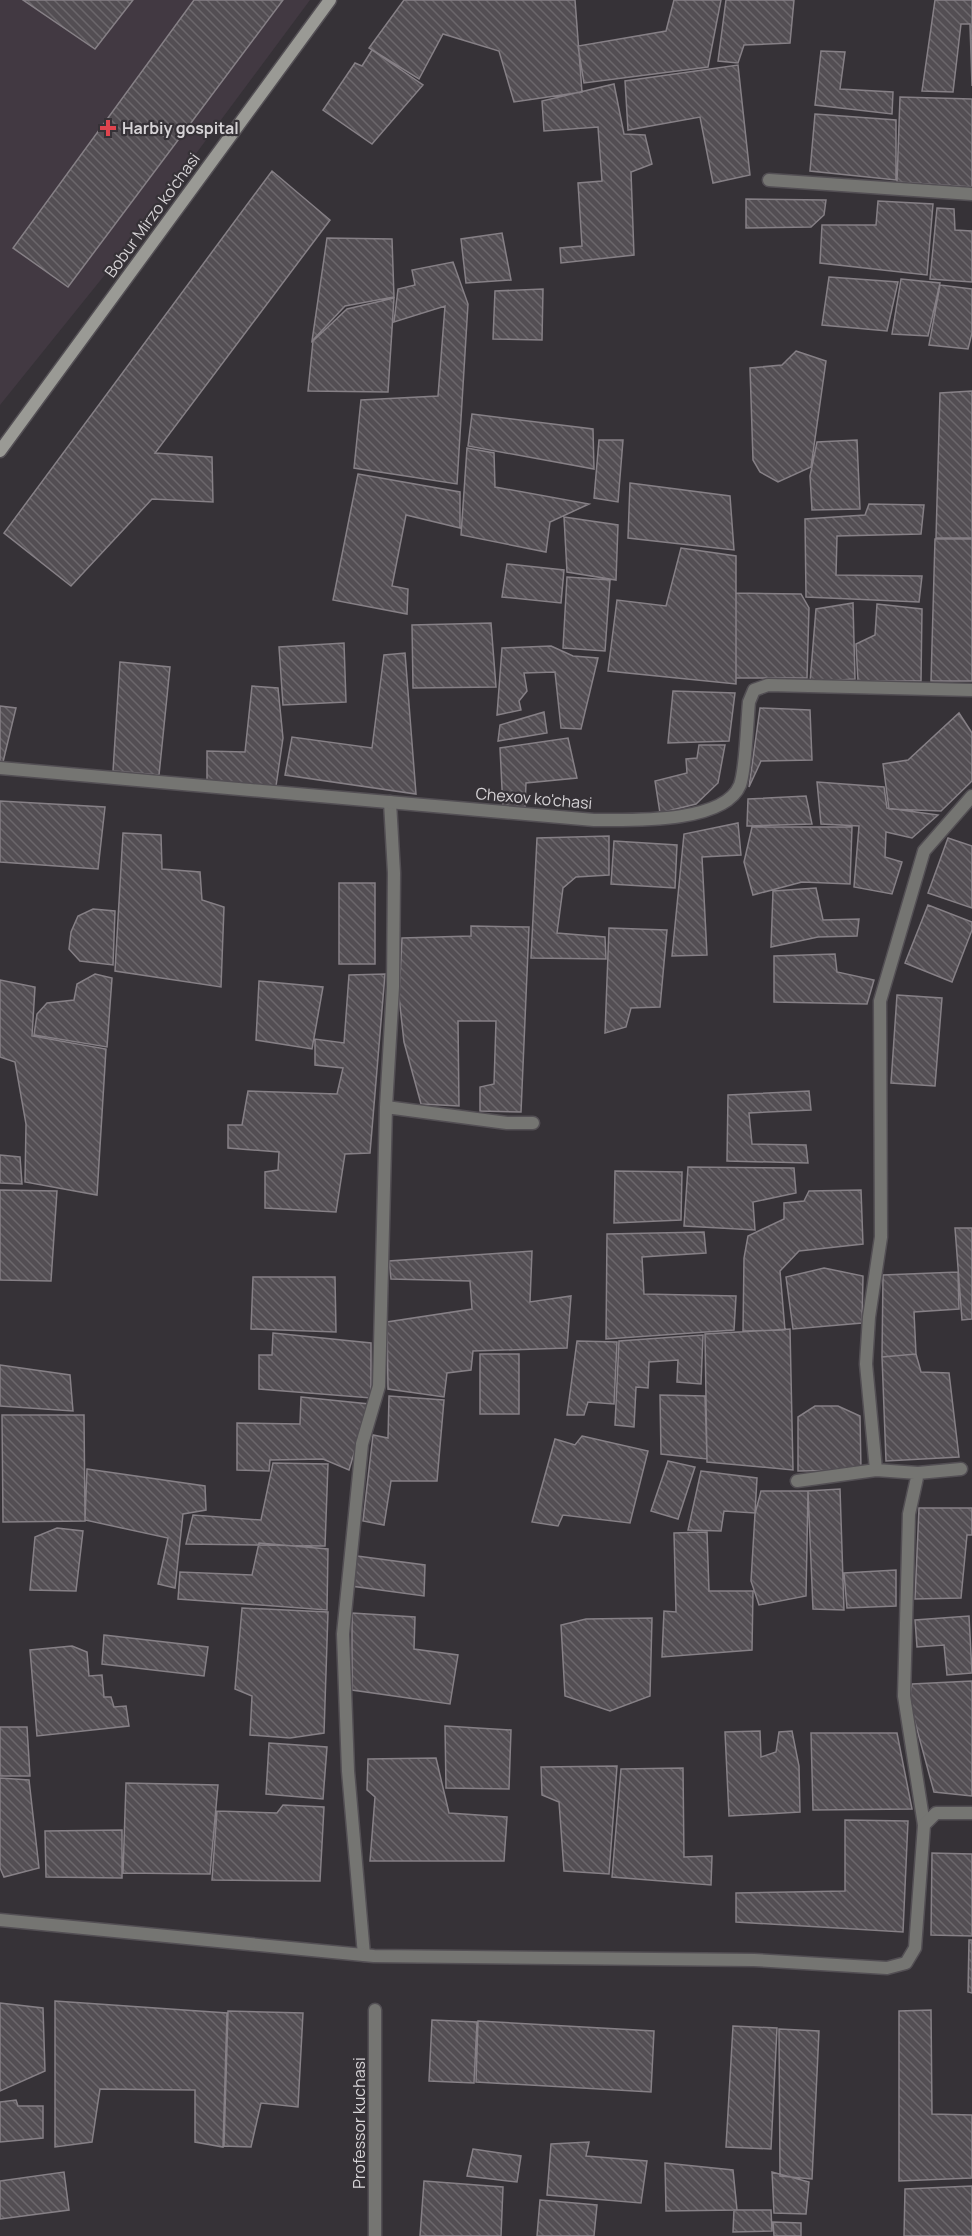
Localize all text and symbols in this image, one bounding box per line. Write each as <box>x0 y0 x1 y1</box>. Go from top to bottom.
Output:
place label: Harbiy gospital <box>122 117 239 139</box>
marker: Harbiy gospital <box>99 119 117 137</box>
street label: Bobur Mirzo ko'chasi <box>99 148 205 282</box>
street label: Chexov ko'chasi <box>475 782 593 814</box>
street label: Professor kuchasi <box>348 2057 370 2189</box>

